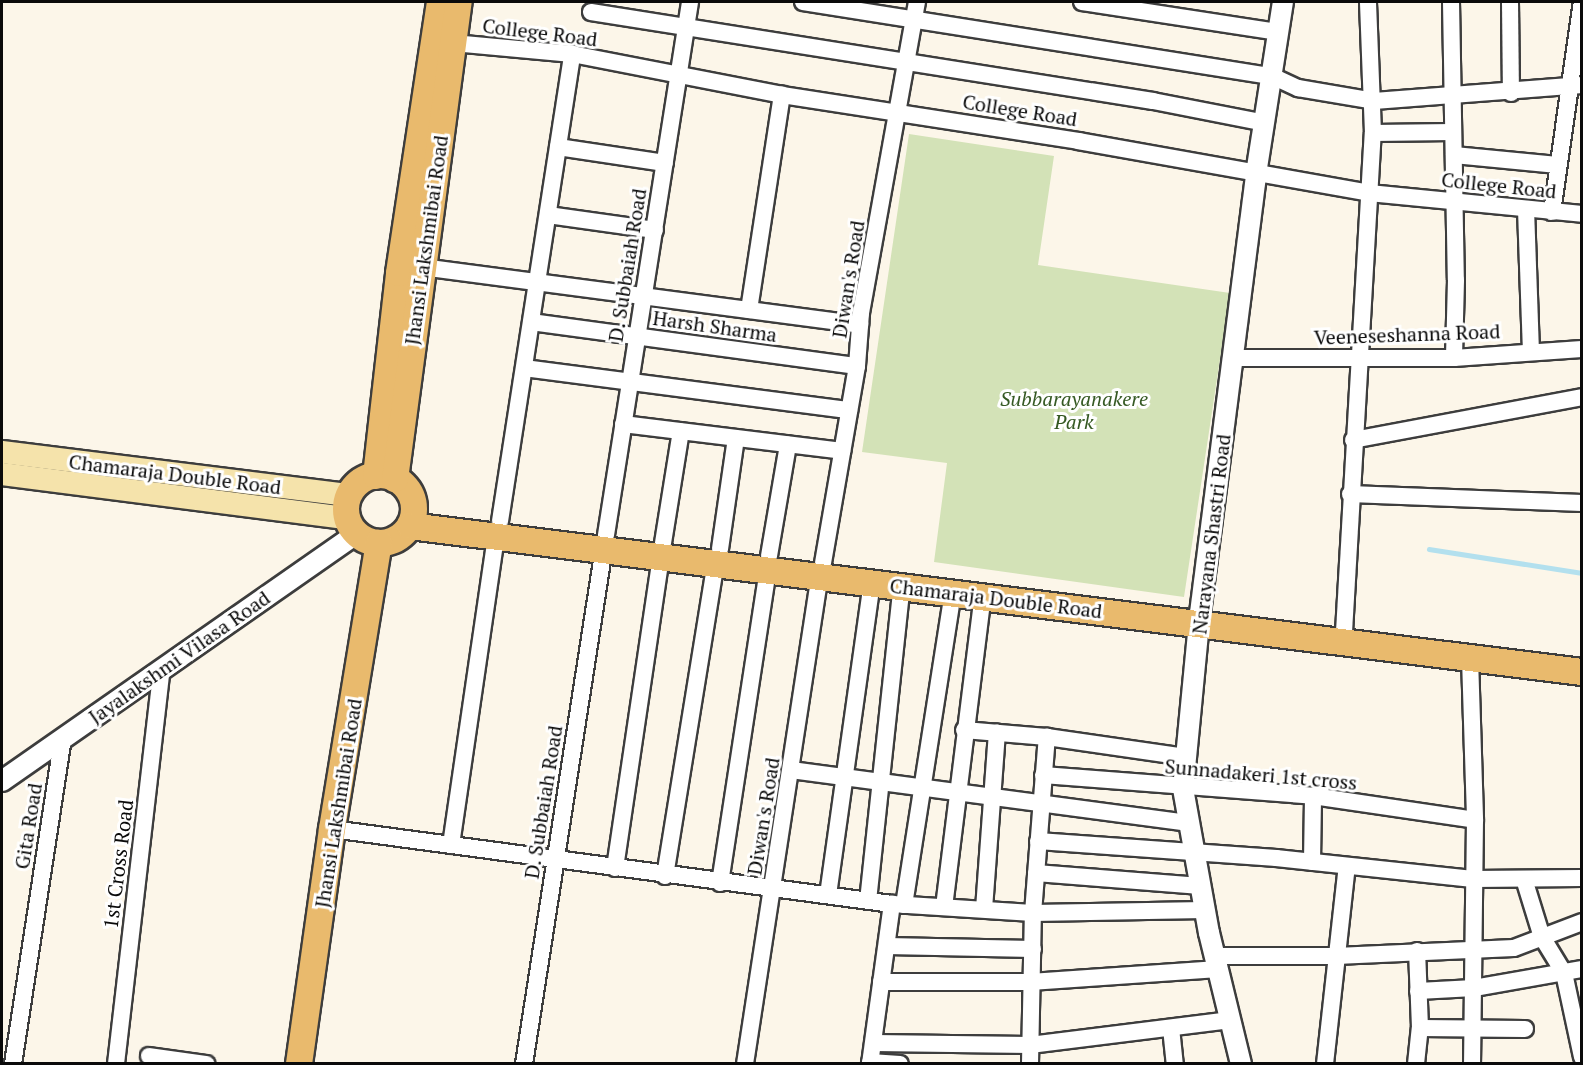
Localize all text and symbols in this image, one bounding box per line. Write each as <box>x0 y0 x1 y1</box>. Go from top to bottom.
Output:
street label: College Road <box>481 13 599 51</box>
street label: College Road <box>961 89 1079 131</box>
street label: Jhansi Lakshmibai Road <box>399 134 453 346</box>
street label: College Road <box>1440 167 1558 203</box>
street label: D. Subbaiah Road <box>603 186 651 344</box>
street label: Diwan's Road <box>827 218 869 340</box>
street label: Harsh Sharma <box>651 305 779 347</box>
street label: Veeneseshanna Road <box>1313 319 1501 349</box>
park label: Subbarayanakere Park <box>1000 386 1148 433</box>
street label: Narayana Shastri Road <box>1187 433 1235 635</box>
street label: Chamaraja Double Road <box>67 449 283 499</box>
street label: Chamaraja Double Road <box>888 573 1104 623</box>
street label: Jayalakshmi Vilasa Road <box>84 585 274 729</box>
street label: Jhansi Lakshmibai Road <box>310 697 366 909</box>
street label: D. Subbaiah Road <box>519 723 567 881</box>
street label: Sunnadakeri 1st cross <box>1164 754 1358 794</box>
street label: Diwan's Road <box>742 755 784 877</box>
street label: Gita Road <box>9 781 47 871</box>
street label: 1st Cross Road <box>98 798 138 930</box>

